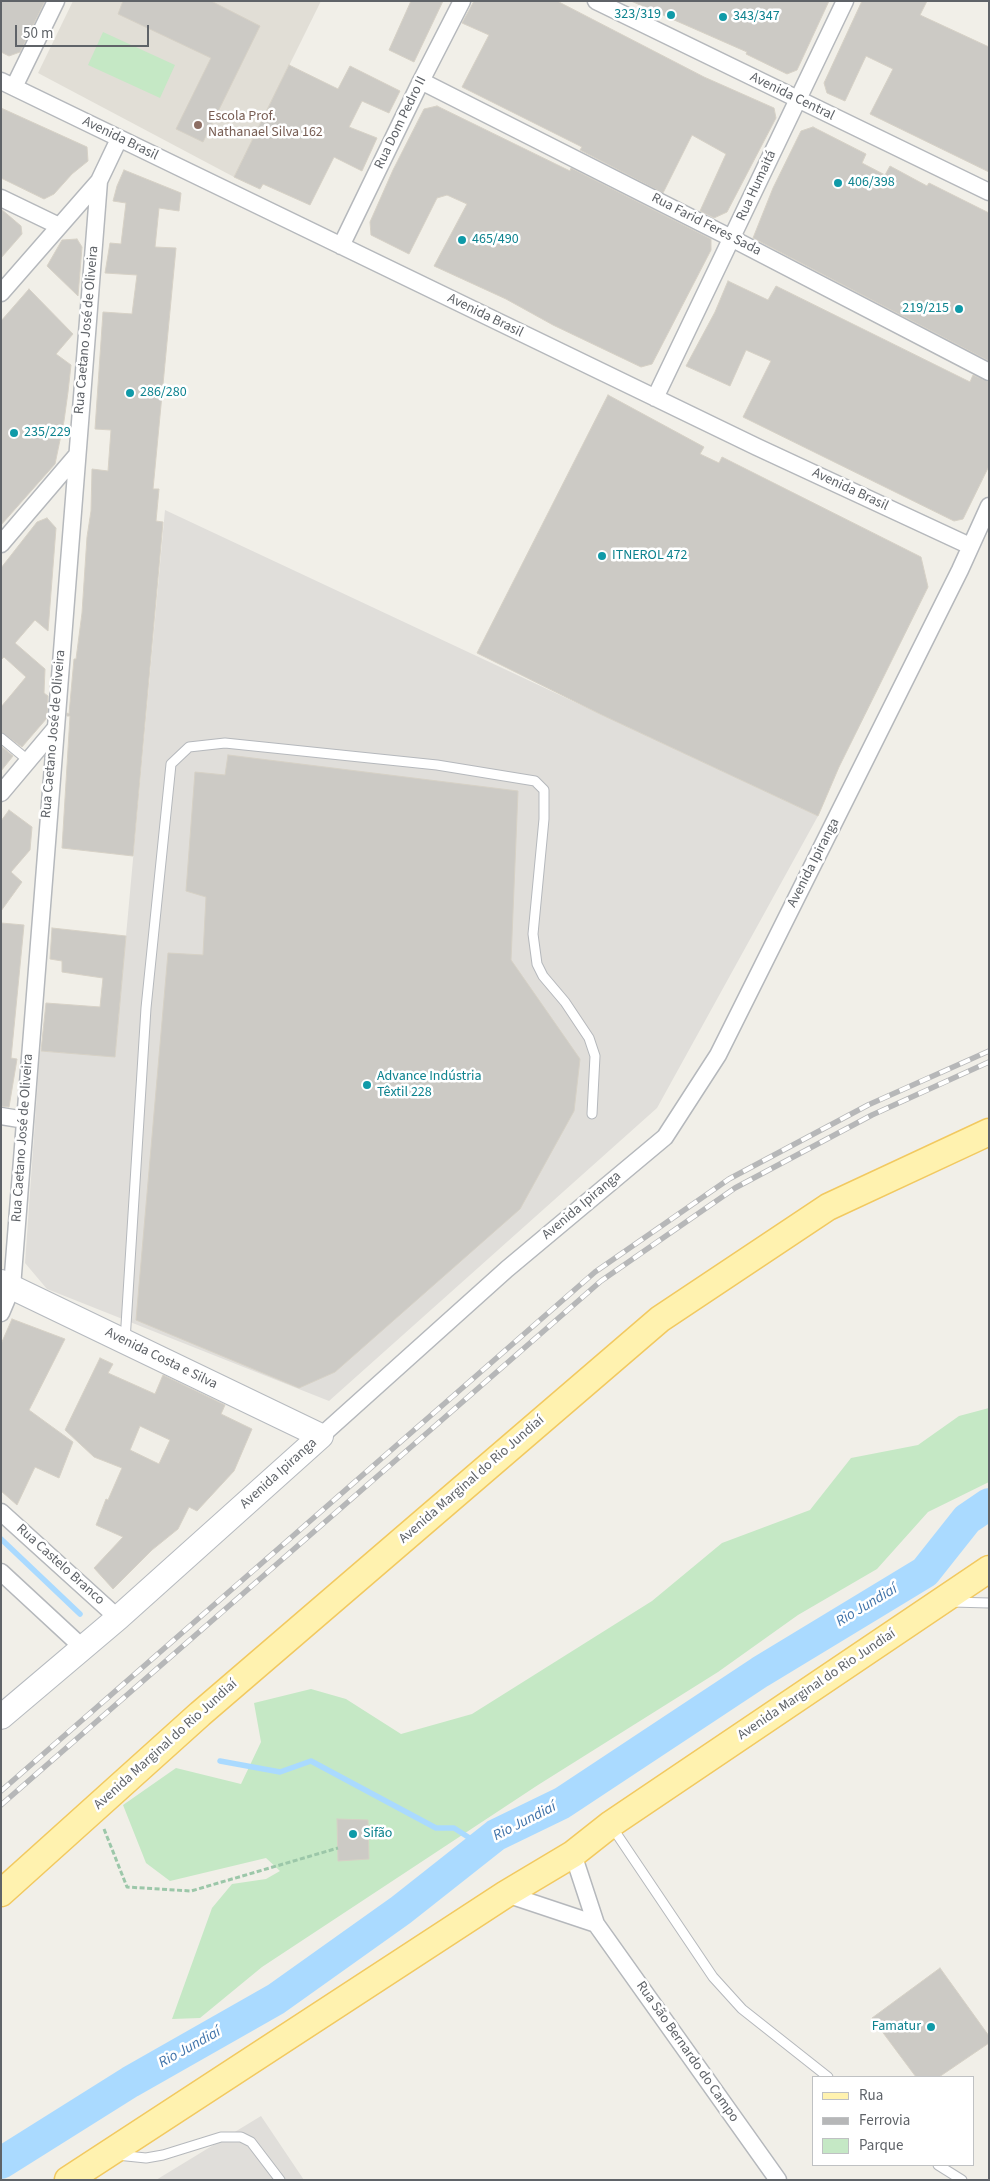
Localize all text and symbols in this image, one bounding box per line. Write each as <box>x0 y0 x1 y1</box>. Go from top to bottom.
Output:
place label: 323/319 <box>614 7 661 23</box>
marker: 323/319 <box>665 9 677 21</box>
place label: 343/347 <box>733 9 780 25</box>
marker: 343/347 <box>717 11 729 23</box>
scale bar <box>18 15 151 47</box>
text: 50 m <box>23 23 53 44</box>
street label: Avenida Central <box>747 69 837 125</box>
street label: Rua Dom Pedro II <box>371 74 431 172</box>
place label: Escola Prof. Nathanael Silva 162 <box>208 109 323 142</box>
street label: Avenida Brasil <box>79 113 161 165</box>
marker: Escola Prof. Nathanael Silva 162 <box>192 119 204 131</box>
street label: Rua Humaitá <box>733 148 781 224</box>
place label: 406/398 <box>848 175 895 191</box>
marker: 406/398 <box>832 177 844 189</box>
street label: Rua Farid Feres Sada <box>648 190 764 260</box>
place label: 465/490 <box>472 232 519 248</box>
marker: 465/490 <box>456 234 468 246</box>
street label: Rua Caetano José de Oliveira <box>71 245 103 415</box>
street label: Avenida Brasil <box>444 290 526 342</box>
place label: 219/215 <box>902 301 949 317</box>
marker: 219/215 <box>953 303 965 315</box>
place label: 286/280 <box>140 385 187 401</box>
marker: 286/280 <box>124 387 136 399</box>
place label: 235/229 <box>24 425 71 441</box>
marker: 235/229 <box>8 427 20 439</box>
street label: Avenida Brasil <box>809 465 891 515</box>
place label: ITNEROL 472 <box>612 548 687 564</box>
marker: ITNEROL 472 <box>596 550 608 562</box>
street label: Rua Caetano José de Oliveira <box>38 649 70 819</box>
street label: Avenida Ipiranga <box>784 816 844 910</box>
street label: Rua Caetano José de Oliveira <box>9 1053 37 1223</box>
place label: Advance Indústria Têxtil 228 <box>377 1069 482 1102</box>
marker: Advance Indústria Têxtil 228 <box>361 1079 373 1091</box>
street label: Avenida Ipiranga <box>539 1168 625 1244</box>
street label: Avenida Costa e Silva <box>102 1325 220 1393</box>
street label: Avenida Marginal do Rio Jundiaí <box>396 1412 548 1548</box>
street label: Avenida Ipiranga <box>237 1435 321 1513</box>
street label: Rua Castelo Branco <box>13 1521 107 1609</box>
water label: Rio Jundiaí <box>833 1581 901 1631</box>
street label: Avenida Marginal do Rio Jundiaí <box>735 1626 899 1744</box>
street label: Avenida Marginal do Rio Jundiaí <box>91 1676 241 1814</box>
water label: Rio Jundiaí <box>490 1798 560 1846</box>
place label: Sifão <box>363 1826 392 1842</box>
marker: Sifão <box>347 1828 359 1840</box>
street label: Rua São Bernardo do Campo <box>632 1978 742 2126</box>
place label: Famatur <box>872 2019 921 2035</box>
marker: Famatur <box>925 2021 937 2033</box>
water label: Rio Jundiaí <box>156 2024 224 2072</box>
legend <box>812 2076 975 2166</box>
text: Rua <box>859 2085 883 2106</box>
text: Ferrovia <box>859 2110 910 2131</box>
text: Parque <box>859 2135 903 2156</box>

